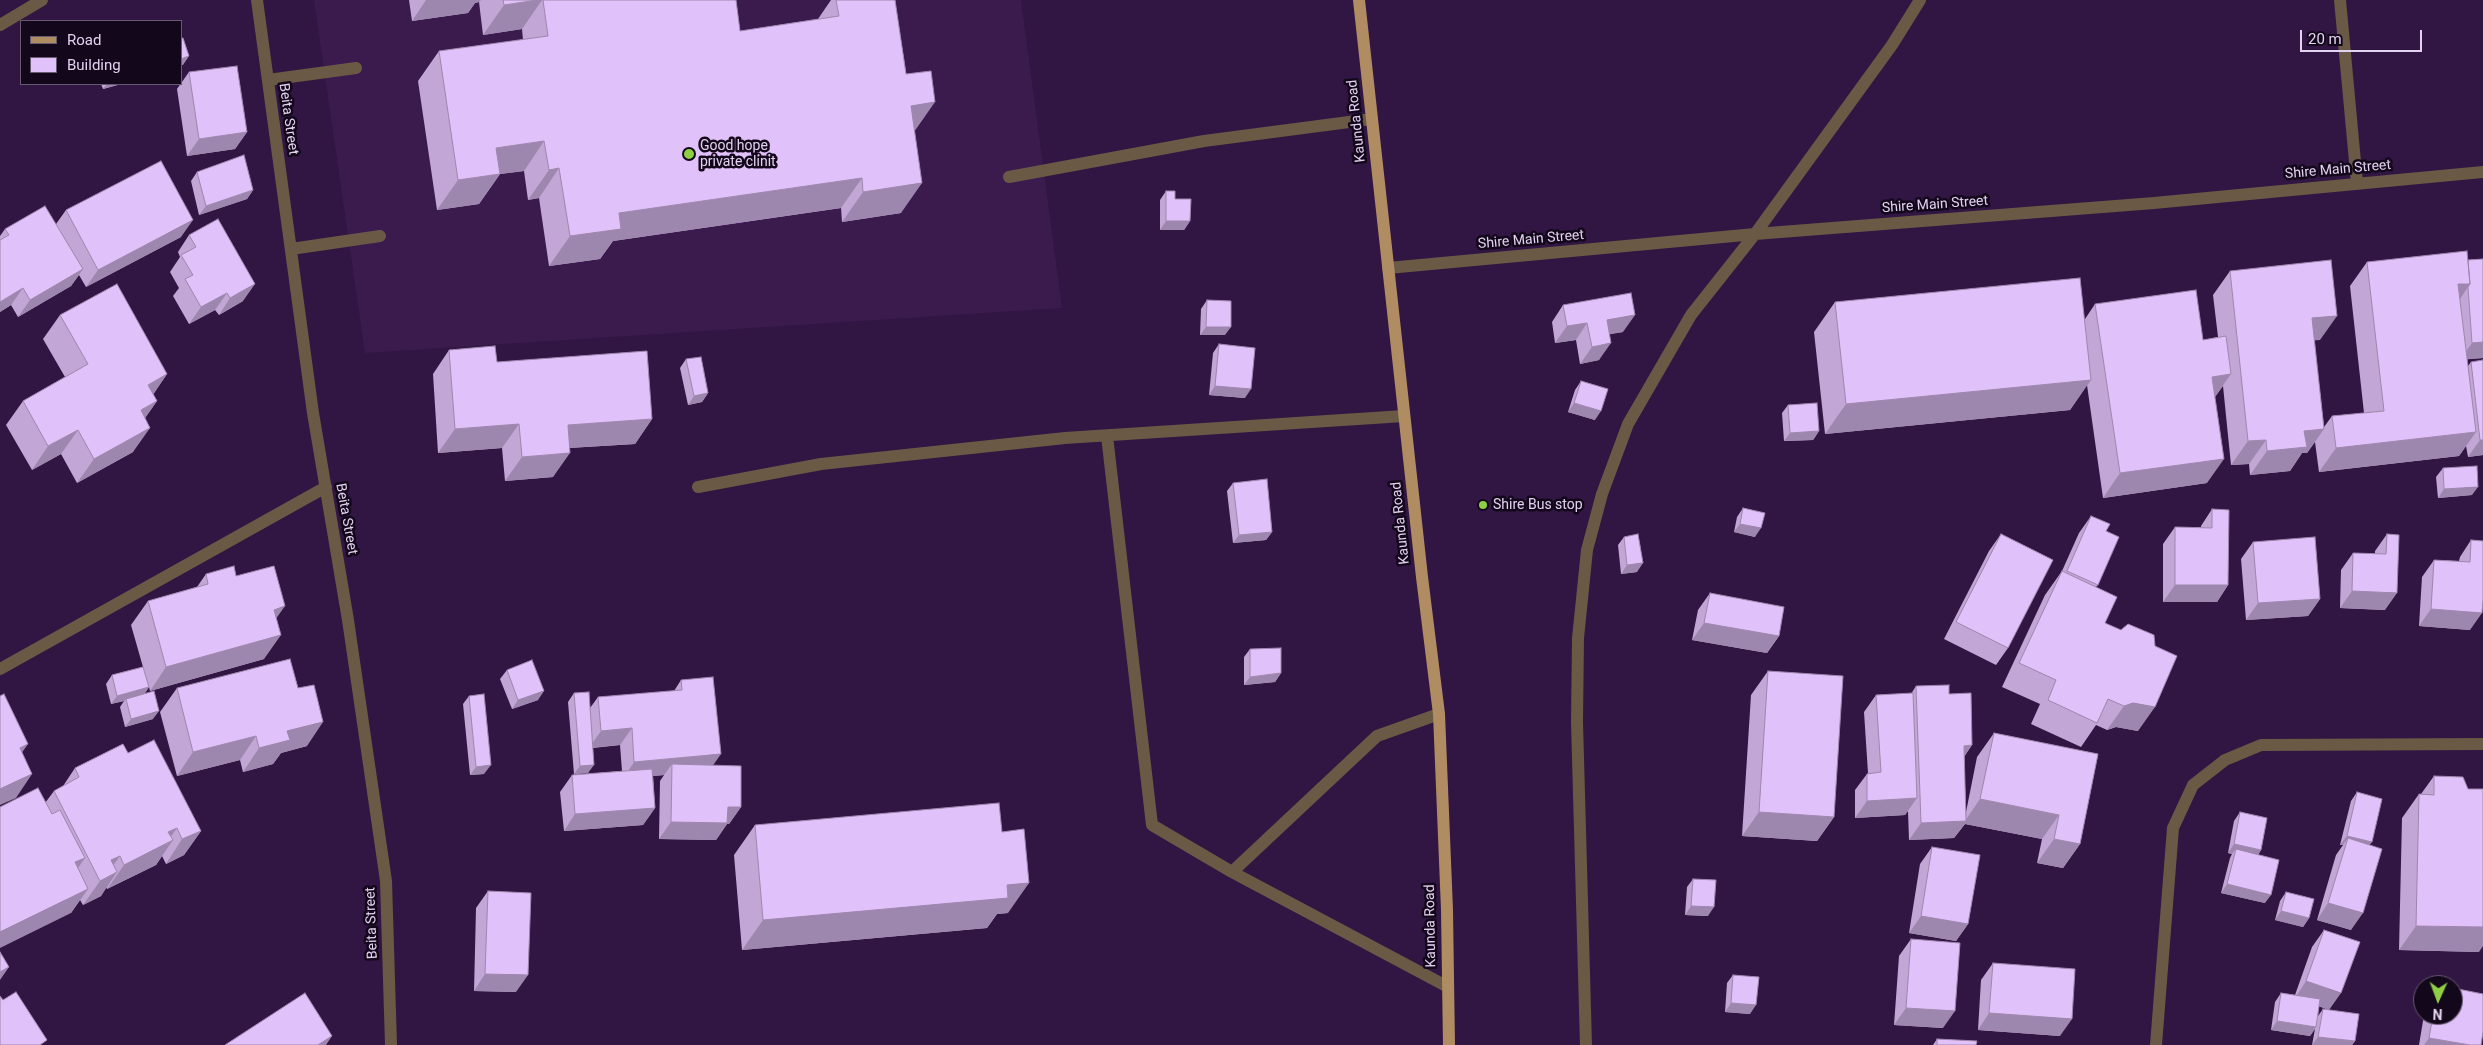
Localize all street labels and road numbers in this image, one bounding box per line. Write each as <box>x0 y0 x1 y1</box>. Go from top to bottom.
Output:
street label: Kaunda Road <box>1344 79 1370 163</box>
street label: Beita Street <box>275 82 301 156</box>
street label: Shire Main Street <box>2284 157 2392 183</box>
street label: Shire Main Street <box>1881 193 1989 217</box>
street label: Shire Main Street <box>1477 227 1585 253</box>
street label: Kaunda Road <box>1388 481 1414 565</box>
street label: Beita Street <box>331 482 361 556</box>
street label: Kaunda Road <box>1422 884 1440 968</box>
street label: Beita Street <box>362 887 382 959</box>

